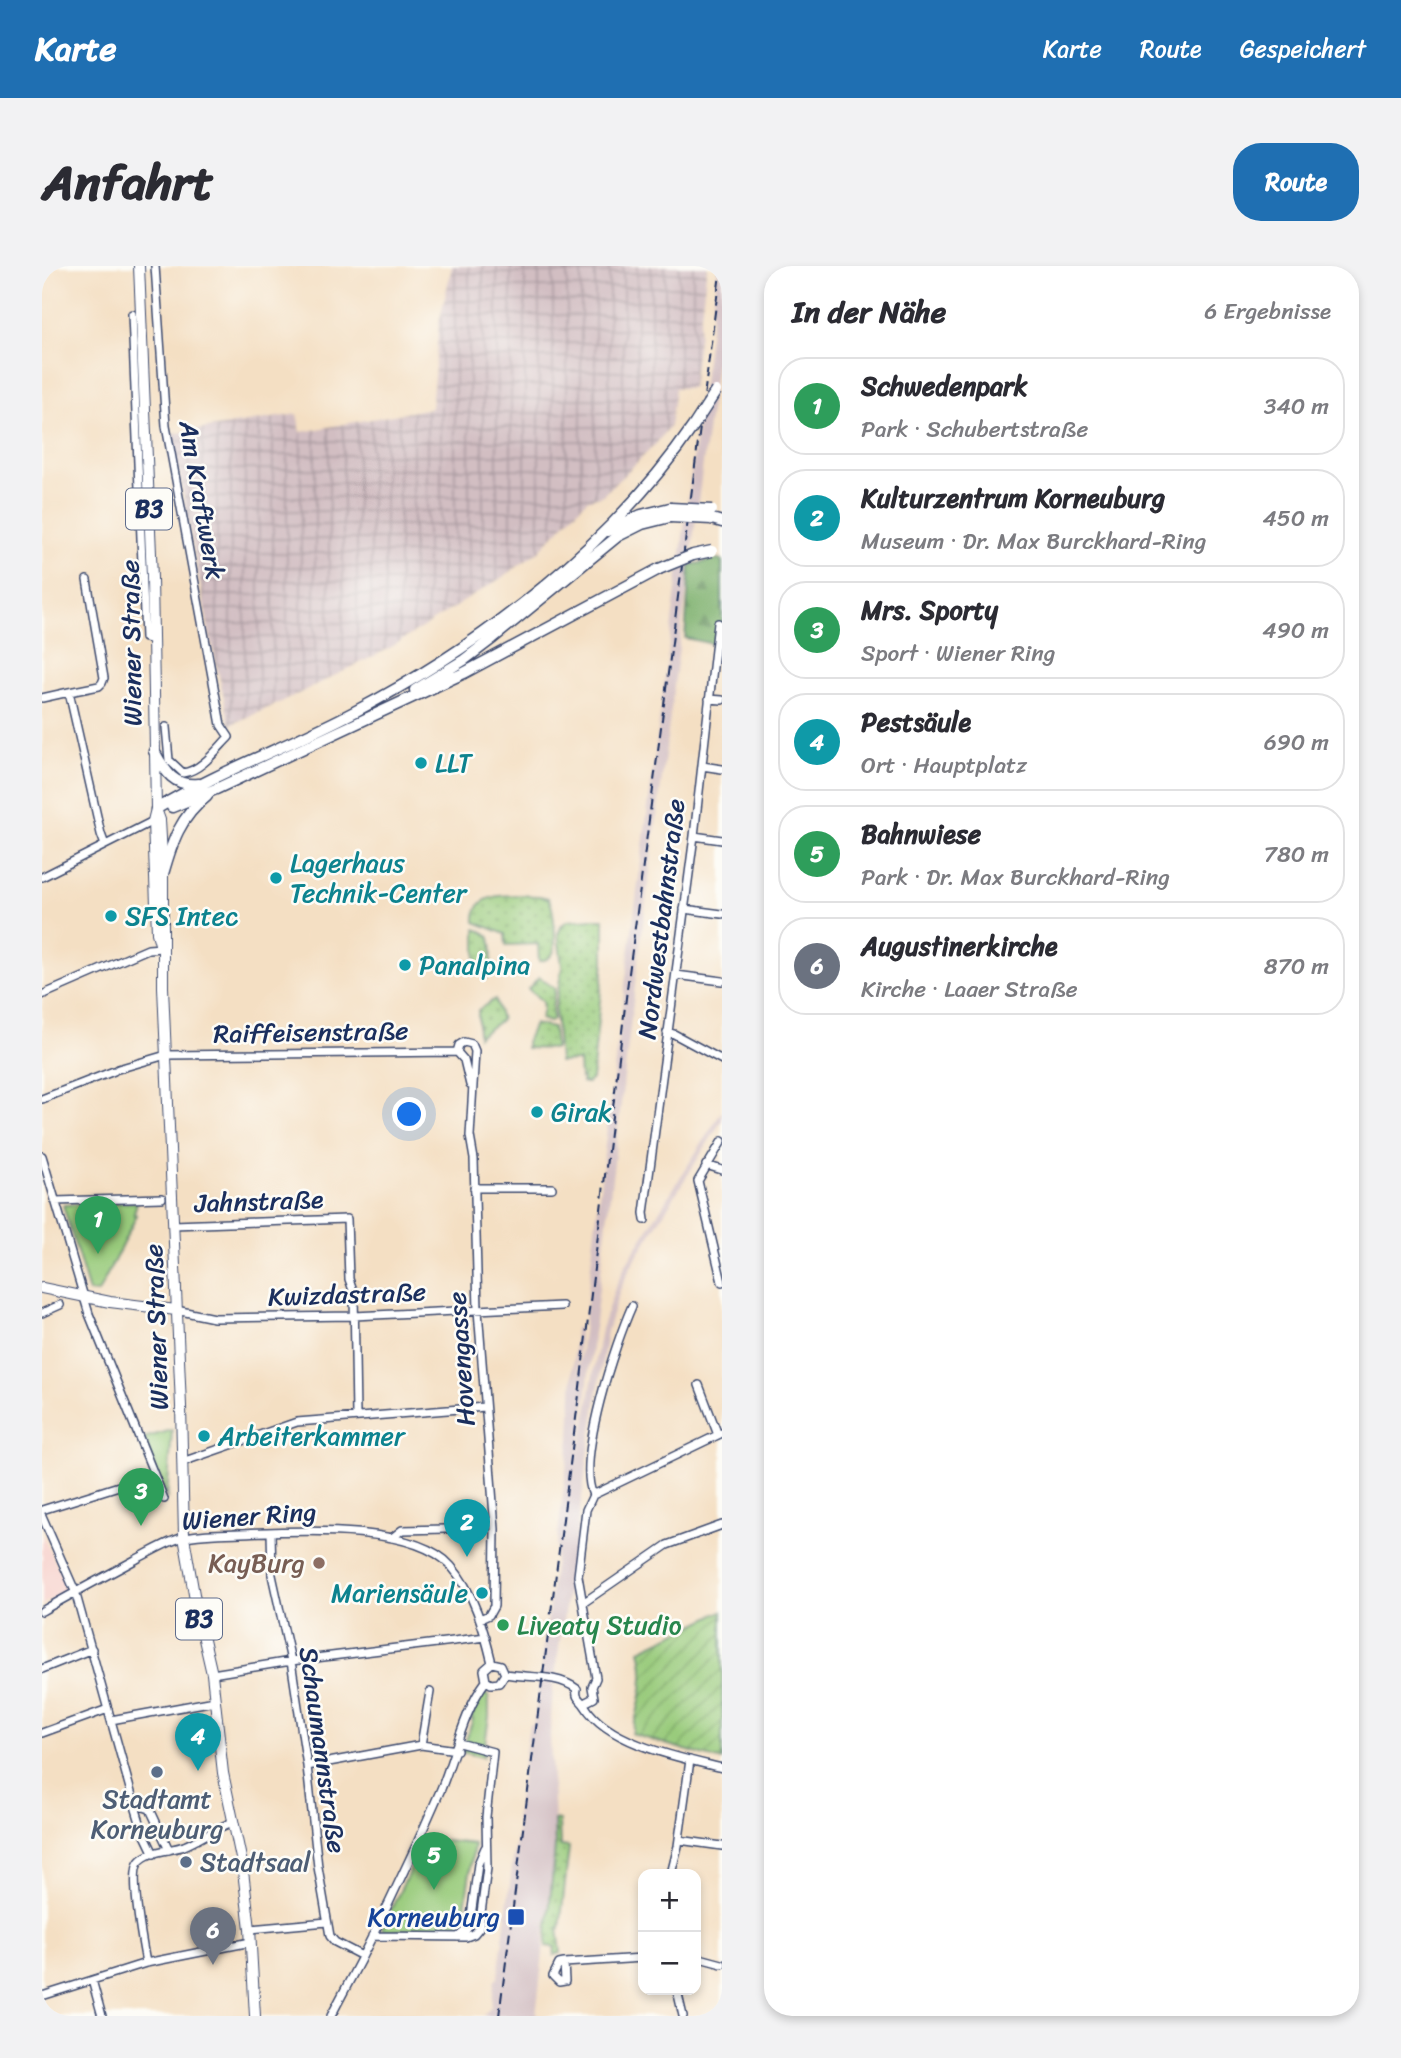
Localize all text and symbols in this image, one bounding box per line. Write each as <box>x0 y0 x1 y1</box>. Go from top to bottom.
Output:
text: Karte <box>35 20 117 78</box>
text: Karte <box>1043 28 1102 70</box>
text: Route <box>1140 28 1202 70</box>
text: Gespeichert <box>1240 28 1366 70</box>
text: Anfahrt <box>42 139 214 226</box>
button: Route <box>1233 143 1359 221</box>
text: In der Nähe <box>792 285 946 339</box>
text: 6 Ergebnisse <box>1204 291 1331 332</box>
text: Schwedenpark <box>861 363 1028 409</box>
text: 1 <box>812 386 822 427</box>
text: 340 m <box>1264 386 1329 427</box>
text: Park · Schubertstraße <box>861 409 1088 450</box>
street label: Am Kraftwerk <box>165 416 239 583</box>
text: Kulturzentrum Korneuburg <box>861 475 1165 521</box>
road number: B3 <box>126 489 172 530</box>
text: 2 <box>810 498 824 539</box>
text: 450 m <box>1262 498 1329 539</box>
text: Museum · Dr. Max Burckhard-Ring <box>861 521 1206 562</box>
street label: Wiener Straße <box>107 559 155 727</box>
text: Mrs. Sporty <box>861 587 998 633</box>
text: 3 <box>811 610 823 651</box>
text: 490 m <box>1262 610 1329 651</box>
text: Sport · Wiener Ring <box>861 633 1055 674</box>
text: Pestsäule <box>861 699 971 745</box>
text: 4 <box>810 722 824 763</box>
text: 690 m <box>1264 722 1329 763</box>
place label: LLT <box>435 740 474 786</box>
text: Ort · Hauptplatz <box>861 745 1027 786</box>
marker: LLT <box>413 755 429 771</box>
street label: Nordwestbahnstraße <box>623 796 699 1042</box>
text: Bahnwiese <box>861 811 981 857</box>
text: 5 <box>810 834 824 875</box>
text: 780 m <box>1264 834 1329 875</box>
place label: Lagerhaus Technik-Center <box>290 840 468 916</box>
text: Park · Dr. Max Burckhard-Ring <box>861 857 1170 898</box>
marker: Lagerhaus Technik-Center <box>268 870 284 886</box>
place label: SFS Intec <box>125 893 238 939</box>
marker: SFS Intec <box>103 908 119 924</box>
text: Augustinerkirche <box>861 923 1057 969</box>
place label: Panalpina <box>419 942 530 988</box>
text: 6 <box>810 946 824 987</box>
text: 870 m <box>1264 946 1329 987</box>
marker: Panalpina <box>397 957 413 973</box>
text: Kirche · Laaer Straße <box>861 969 1078 1010</box>
street label: Raiffeisenstraße <box>213 1007 409 1057</box>
place label: Girak <box>551 1089 612 1135</box>
your location <box>392 1097 426 1131</box>
marker: Girak <box>529 1104 545 1120</box>
street label: Jahnstraße <box>193 1176 325 1226</box>
pin: 1 <box>75 1196 121 1254</box>
street label: Wiener Straße <box>130 1243 182 1411</box>
street label: Kwizdastraße <box>267 1268 427 1320</box>
street label: Hovengasse <box>433 1290 489 1428</box>
place label: Arbeiterkammer <box>217 1413 406 1459</box>
marker: Arbeiterkammer <box>196 1428 212 1444</box>
pin: 3 <box>118 1468 164 1526</box>
street label: Wiener Ring <box>180 1488 318 1544</box>
pin: 2 <box>444 1499 490 1557</box>
place label: KayBurg <box>208 1540 305 1586</box>
marker: KayBurg <box>311 1555 327 1571</box>
place label: Mariensäule <box>331 1570 468 1616</box>
marker: Mariensäule <box>474 1585 490 1601</box>
road number: B3 <box>176 1598 222 1639</box>
place label: Liveaty Studio <box>517 1602 682 1648</box>
marker: Liveaty Studio <box>495 1617 511 1633</box>
street label: Schaumannstraße <box>286 1644 360 1856</box>
pin: 4 <box>175 1713 221 1771</box>
marker: Stadtamt Korneuburg <box>149 1764 165 1780</box>
place label: Stadtamt Korneuburg <box>91 1776 223 1852</box>
pin: 5 <box>411 1832 457 1890</box>
place label: Stadtsaal <box>200 1839 311 1885</box>
marker: Stadtsaal <box>178 1854 194 1870</box>
map controls <box>638 1869 701 1995</box>
button: + <box>638 1869 701 1932</box>
place label: Korneuburg <box>367 1894 500 1940</box>
pin: 6 <box>190 1907 236 1965</box>
marker: Korneuburg <box>506 1907 526 1927</box>
button: − <box>638 1932 701 1995</box>

